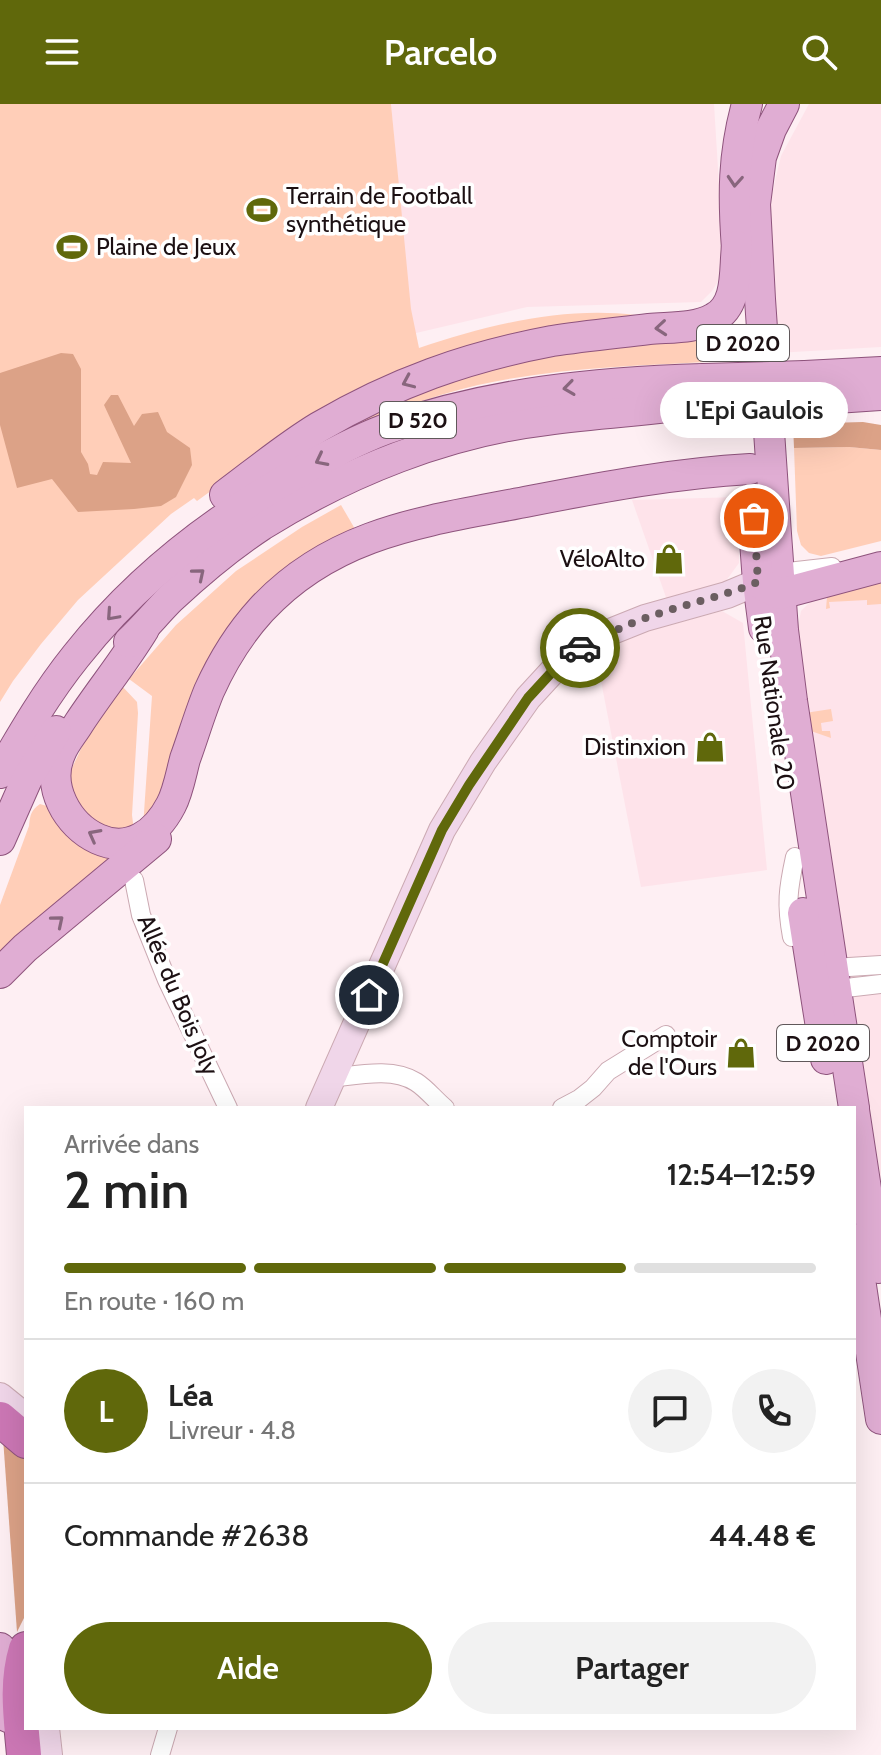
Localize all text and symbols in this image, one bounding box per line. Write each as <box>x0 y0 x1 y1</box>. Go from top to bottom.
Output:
icon: menu <box>40 30 84 74</box>
text: Parcelo <box>384 30 497 74</box>
icon: search <box>797 30 841 74</box>
one-way arrow <box>727 175 744 188</box>
place label: Terrain de Football synthétique <box>286 181 473 238</box>
sports icon: Terrain de Football synthétique <box>245 193 279 227</box>
sports icon: Plaine de Jeux <box>55 230 89 264</box>
place label: Plaine de Jeux <box>96 232 237 261</box>
one-way arrow <box>654 319 667 336</box>
road number: D 2020 <box>697 325 789 361</box>
one-way arrow <box>402 372 416 388</box>
one-way arrow <box>562 379 576 396</box>
callout: L'Epi Gaulois <box>660 382 848 438</box>
text: L'Epi Gaulois <box>685 394 823 426</box>
road number: D 520 <box>380 402 456 438</box>
one-way arrow <box>315 450 330 465</box>
pin <box>720 484 788 552</box>
icon: bag <box>732 496 776 540</box>
shop icon: VéloAlto <box>652 542 686 576</box>
place label: VéloAlto <box>560 544 645 573</box>
one-way arrow <box>189 569 204 584</box>
one-way arrow <box>107 606 121 621</box>
courier <box>540 608 620 688</box>
street label: Rue Nationale 20 <box>748 614 801 792</box>
icon: car <box>558 626 602 670</box>
shop icon: Distinxion <box>693 730 727 764</box>
place label: Distinxion <box>584 732 686 761</box>
one-way arrow <box>88 830 102 845</box>
street label: Allée du Bois Joly <box>132 910 225 1079</box>
one-way arrow <box>48 916 63 931</box>
pin <box>335 961 403 1029</box>
icon: home <box>347 973 391 1017</box>
place label: Comptoir de l'Ours <box>621 1024 717 1081</box>
road number: D 2020 <box>777 1025 869 1061</box>
shop icon: Comptoir de l'Ours <box>724 1036 758 1070</box>
text: Arrivée dans <box>64 1128 199 1160</box>
text: 12:54–12:59 <box>667 1156 816 1193</box>
text: 2 min <box>64 1158 189 1221</box>
text: En route · 160 m <box>64 1285 244 1317</box>
button: chat <box>628 1369 712 1453</box>
button: phone <box>732 1369 816 1453</box>
text: Léa <box>168 1377 213 1414</box>
text: L <box>98 1393 114 1430</box>
text: Livreur · 4.8 <box>168 1414 296 1446</box>
text: Commande #2638 <box>64 1517 309 1554</box>
text: 44.48 € <box>709 1517 816 1554</box>
button: Aide <box>64 1622 432 1714</box>
button: Partager <box>448 1622 816 1714</box>

